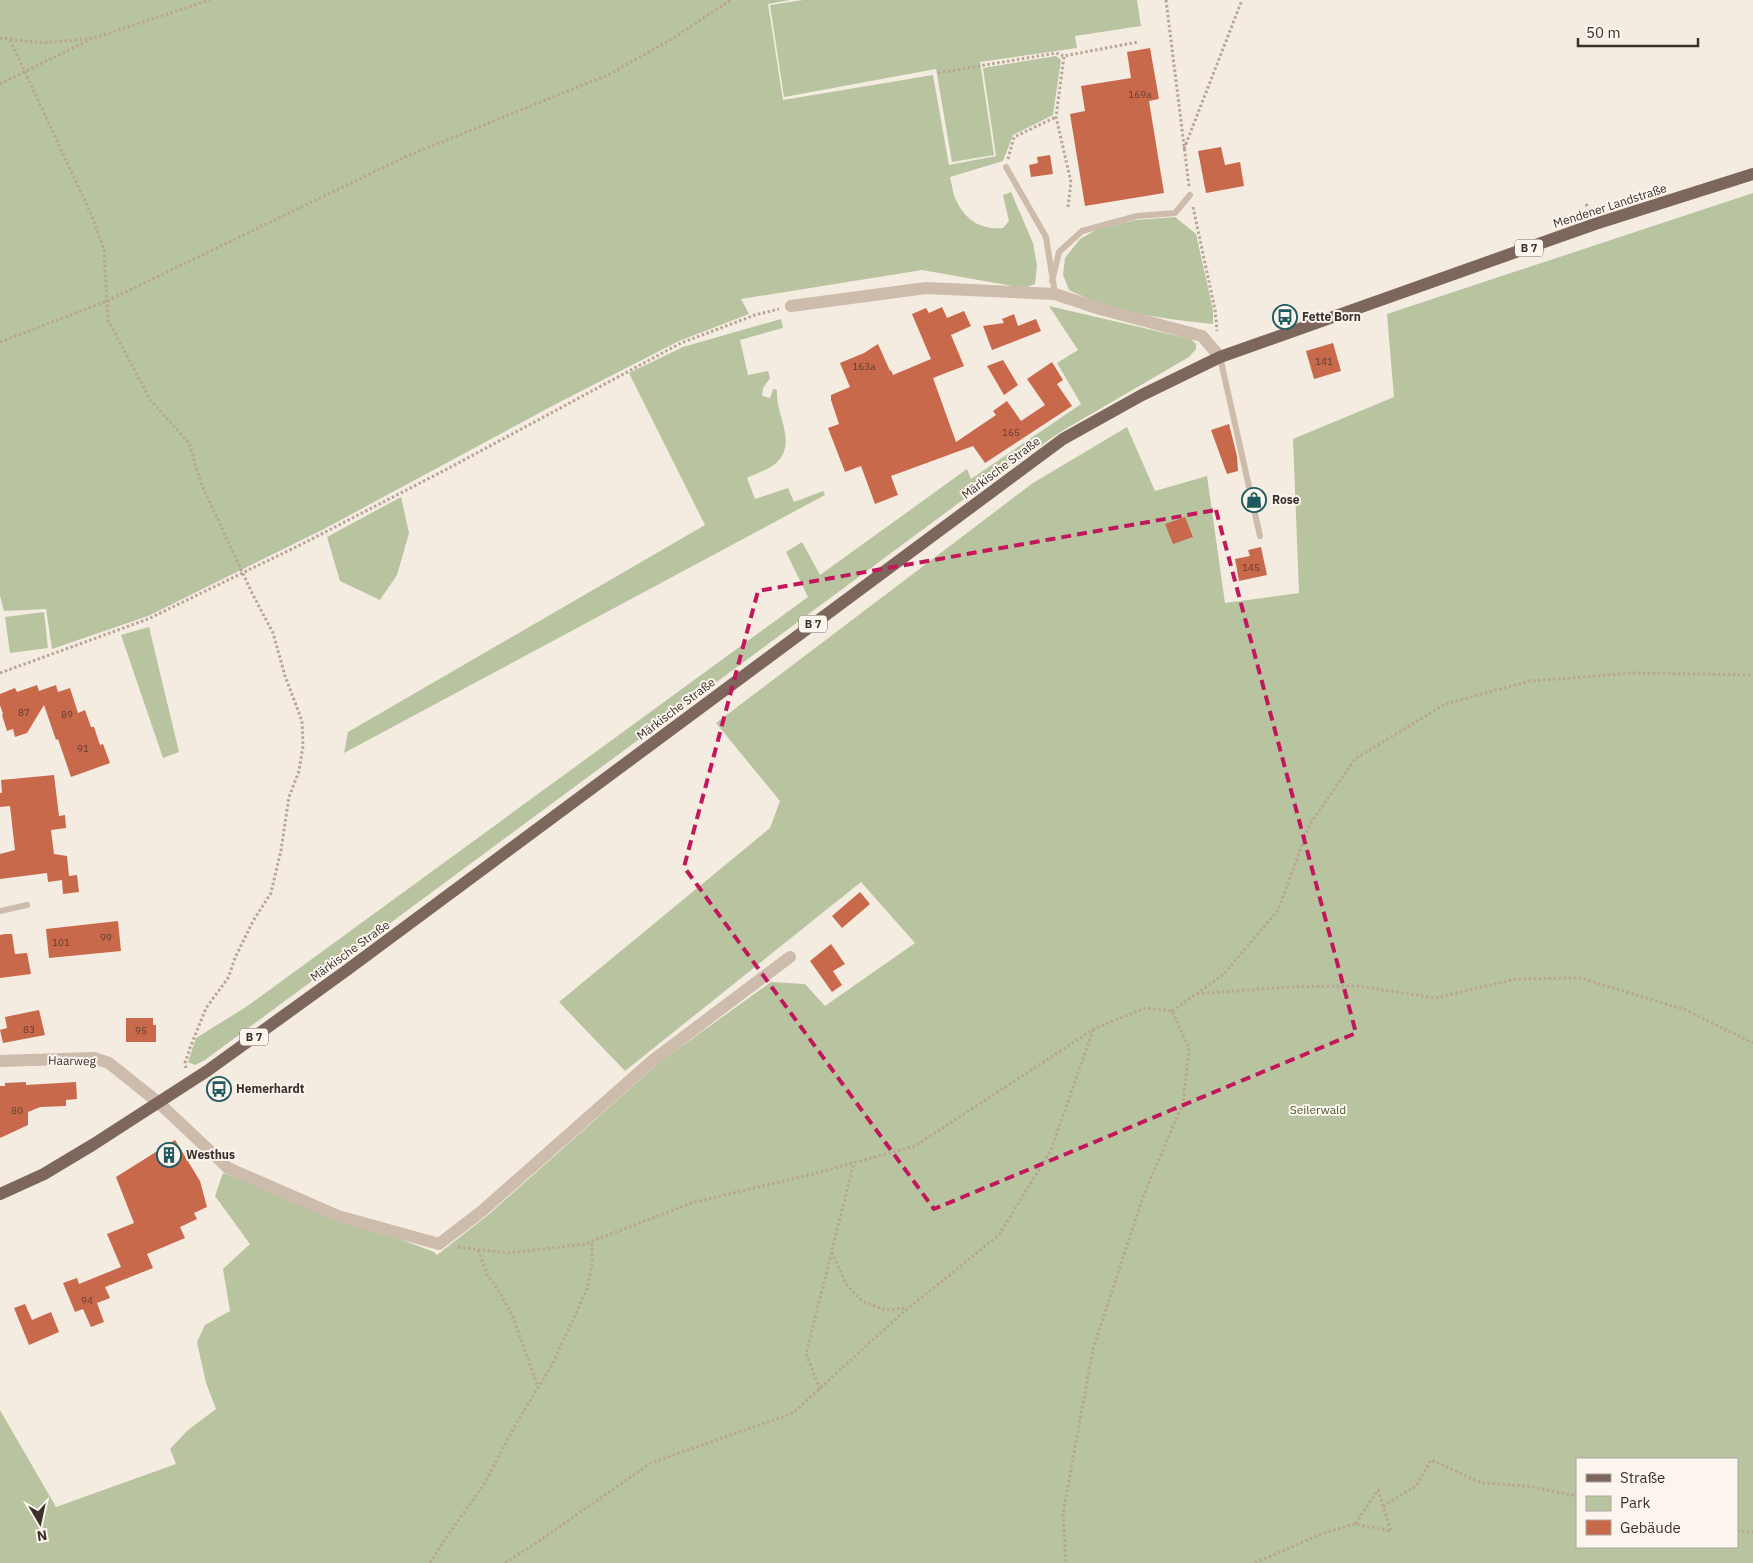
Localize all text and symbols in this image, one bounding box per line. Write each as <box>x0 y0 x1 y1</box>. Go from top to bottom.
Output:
scale bar <box>1578 15 1698 47</box>
text: 50 m <box>1586 23 1621 42</box>
house number: 169a <box>1128 88 1152 101</box>
street label: Mendener Landstraße <box>1551 180 1669 231</box>
road number: B 7 <box>1515 240 1543 256</box>
bus stop icon: Fette Born <box>1272 304 1298 330</box>
place label: Fette Born <box>1302 309 1361 324</box>
house number: 141 <box>1315 355 1333 368</box>
house number: 163a <box>852 360 876 373</box>
house number: 165 <box>1002 426 1020 439</box>
street label: Märkische Straße <box>959 433 1043 502</box>
shop icon: Rose <box>1241 487 1267 513</box>
place label: Rose <box>1272 492 1300 507</box>
house number: 145 <box>1242 561 1260 574</box>
road number: B 7 <box>799 616 827 632</box>
street label: Märkische Straße <box>634 674 718 743</box>
house number: 87 <box>18 706 30 719</box>
house number: 89 <box>61 708 73 721</box>
house number: 91 <box>77 742 89 755</box>
street label: Märkische Straße <box>307 917 393 984</box>
house number: 99 <box>100 931 112 944</box>
house number: 101 <box>52 936 70 949</box>
house number: 83 <box>23 1023 35 1036</box>
house number: 95 <box>135 1024 147 1037</box>
road number: B 7 <box>240 1028 268 1046</box>
street label: Haarweg <box>48 1053 97 1068</box>
bus stop icon: Hemerhardt <box>206 1076 232 1102</box>
place label: Hemerhardt <box>236 1081 305 1096</box>
park label: Seilerwald <box>1290 1102 1346 1117</box>
house number: 80 <box>11 1104 23 1117</box>
building icon: Westhus <box>156 1142 182 1168</box>
place label: Westhus <box>186 1147 235 1162</box>
house number: 94 <box>81 1294 93 1307</box>
legend <box>1576 1458 1738 1548</box>
text: Straße <box>1620 1468 1665 1487</box>
text: Park <box>1620 1493 1650 1512</box>
north arrow <box>15 1498 65 1548</box>
text: Gebäude <box>1620 1518 1681 1537</box>
text: N <box>36 1526 48 1546</box>

